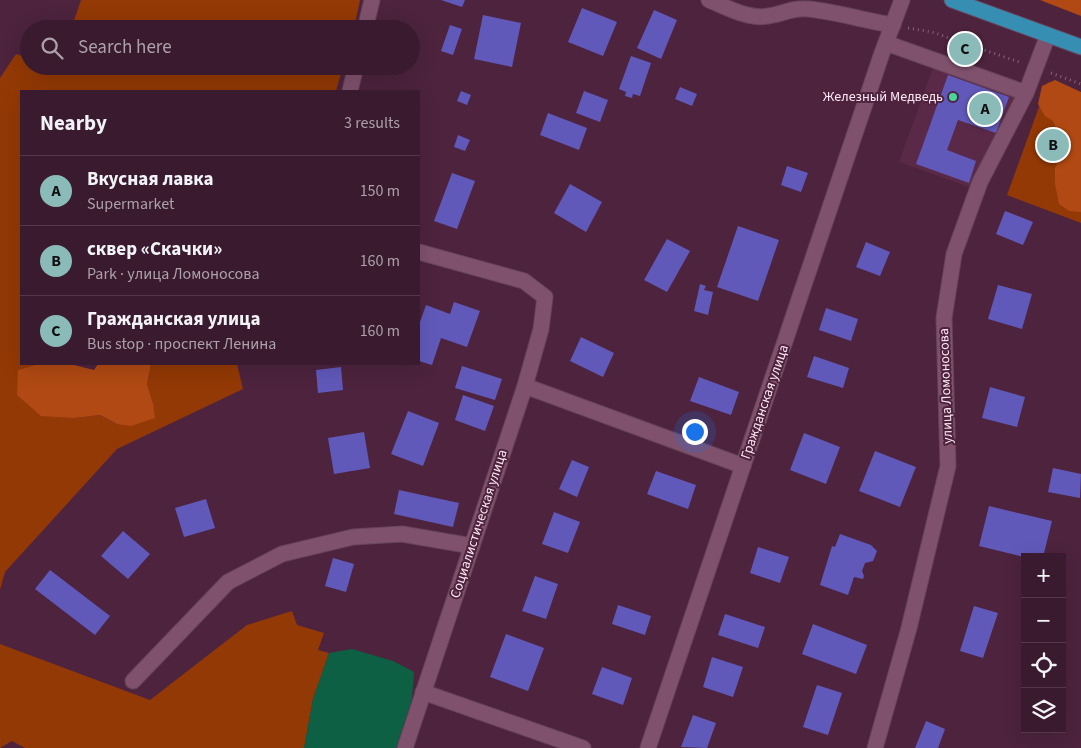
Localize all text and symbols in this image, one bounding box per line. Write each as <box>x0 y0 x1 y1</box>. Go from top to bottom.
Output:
search box <box>20 20 420 75</box>
pin: C <box>949 30 981 68</box>
icon: search <box>38 34 66 62</box>
text: Search here <box>78 34 172 61</box>
place label: Железный Медведь <box>823 87 943 107</box>
pin: A <box>969 90 1001 128</box>
marker: Железный Медведь <box>947 91 959 103</box>
text: Nearby <box>40 108 107 138</box>
text: 3 results <box>344 112 400 134</box>
pin: B <box>1037 126 1069 164</box>
text: Вкусная лавка <box>87 166 214 193</box>
text: A <box>51 180 61 202</box>
text: 150 m <box>360 180 400 202</box>
text: Supermarket <box>87 193 174 215</box>
text: сквер «Скачки» <box>87 236 222 263</box>
text: B <box>51 250 61 272</box>
text: 160 m <box>360 250 400 272</box>
text: Park · улица Ломоносова <box>87 263 259 285</box>
text: Гражданская улица <box>87 306 260 333</box>
text: C <box>51 320 61 342</box>
text: 160 m <box>360 320 400 342</box>
street label: улица Ломоносова <box>934 328 958 444</box>
text: Bus stop · проспект Ленина <box>87 333 276 355</box>
street label: Гражданская улица <box>736 342 794 462</box>
your location <box>682 419 708 445</box>
street label: Социалистическая улица <box>445 447 513 601</box>
map controls <box>1021 553 1066 733</box>
button: + <box>1021 553 1066 598</box>
button: − <box>1021 598 1066 643</box>
button: locate <box>1021 643 1066 688</box>
button: layers <box>1021 688 1066 733</box>

